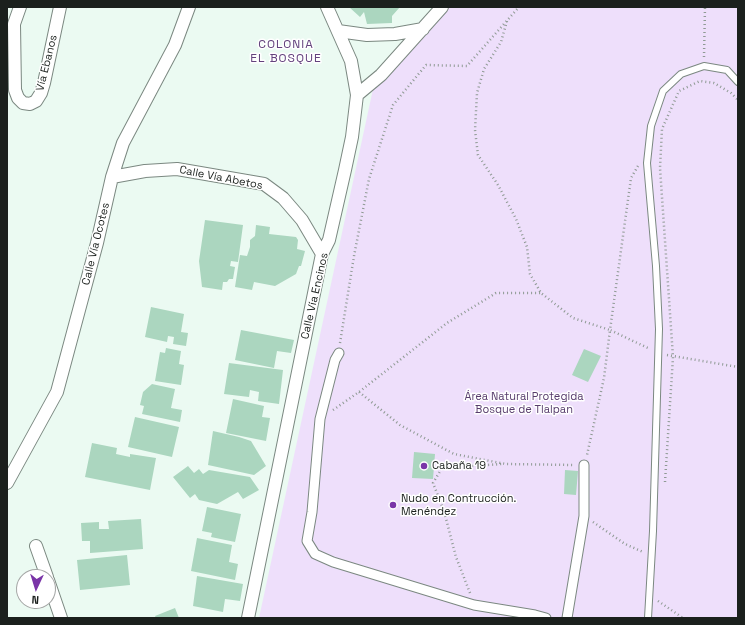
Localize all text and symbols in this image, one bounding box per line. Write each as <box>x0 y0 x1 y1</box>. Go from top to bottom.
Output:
street label: Vía Ebanos <box>34 33 60 93</box>
district label: COLONIA EL BOSQUE <box>250 38 322 66</box>
street label: Calle Vía Abetos <box>178 163 264 193</box>
street label: Calle Vía Ocotes <box>79 201 113 287</box>
street label: Calle Vía Encinos <box>299 251 331 341</box>
park label: Área Natural Protegida Bosque de Tlalpan <box>464 390 584 416</box>
place label: Cabaña 19 <box>432 459 486 473</box>
marker: Cabaña 19 <box>419 461 429 471</box>
place label: Nudo en Contrucción. Menéndez <box>401 492 516 518</box>
marker: Nudo en Contrucción. Menéndez <box>388 500 398 510</box>
north arrow <box>16 569 56 609</box>
text: N <box>31 593 39 607</box>

